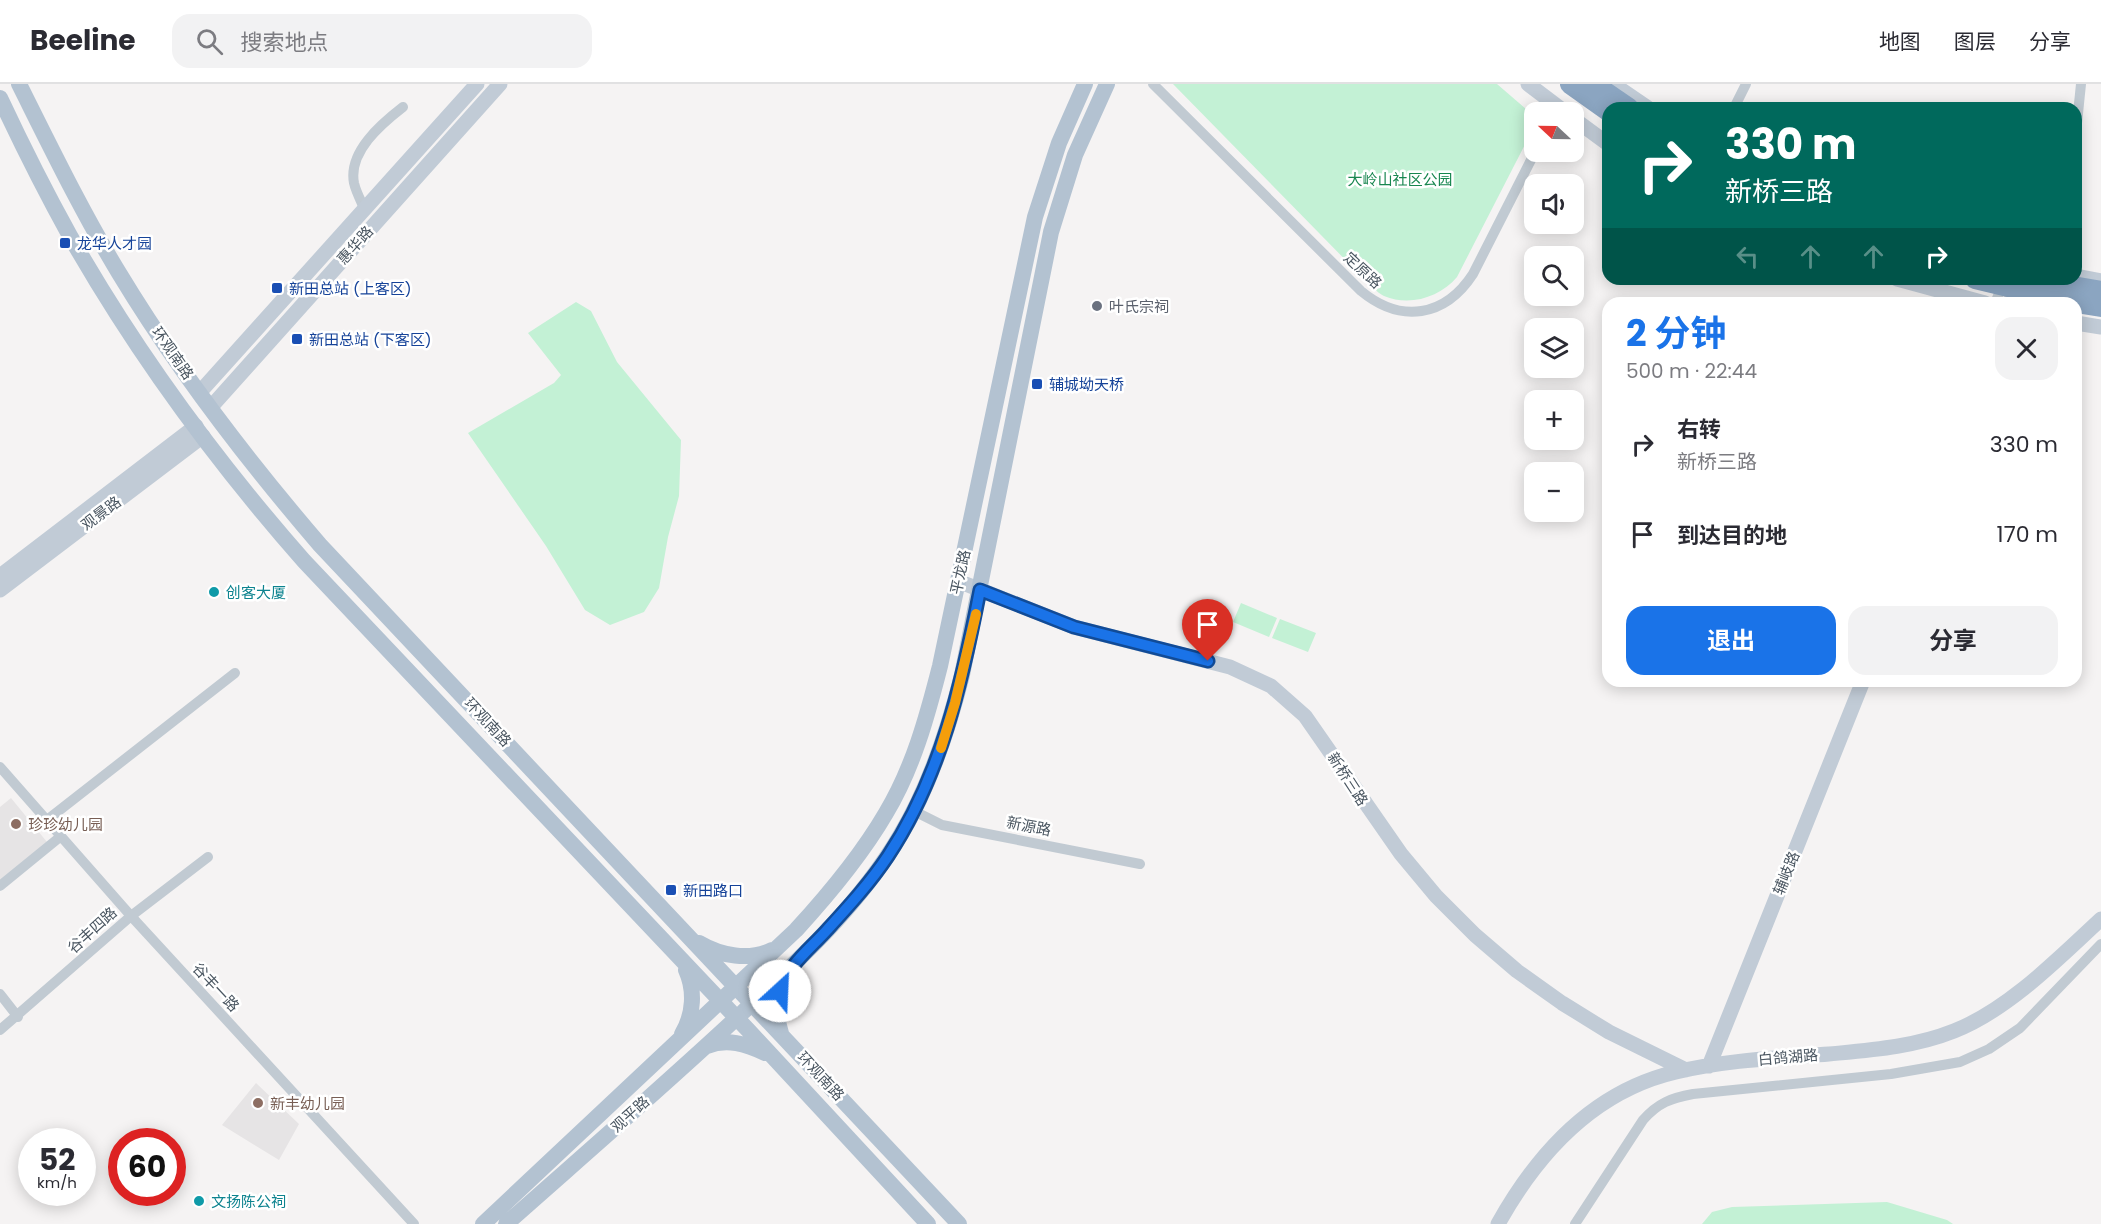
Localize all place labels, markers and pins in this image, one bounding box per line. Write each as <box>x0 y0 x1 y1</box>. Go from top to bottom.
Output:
place label: 龙华人才园 <box>77 233 152 254</box>
marker: 龙华人才园 <box>58 236 72 250</box>
place label: 新田总站 (上客区) <box>289 278 412 299</box>
marker: 新田总站 (上客区) <box>270 281 284 295</box>
place label: 叶氏宗祠 <box>1109 296 1169 317</box>
marker: 叶氏宗祠 <box>1090 299 1104 313</box>
place label: 新田总站 (下客区) <box>309 329 432 350</box>
marker: 新田总站 (下客区) <box>290 332 304 346</box>
place label: 辅城坳天桥 <box>1049 374 1124 395</box>
marker: 辅城坳天桥 <box>1030 377 1044 391</box>
place label: 创客大厦 <box>226 582 286 603</box>
marker: 创客大厦 <box>207 585 221 599</box>
pin <box>1182 599 1233 661</box>
place label: 珍珍幼儿园 <box>28 814 103 835</box>
marker: 珍珍幼儿园 <box>9 817 23 831</box>
place label: 新田路口 <box>683 880 743 901</box>
marker: 新田路口 <box>664 883 678 897</box>
place label: 新丰幼儿园 <box>270 1093 345 1114</box>
marker: 新丰幼儿园 <box>251 1096 265 1110</box>
place label: 文扬陈公祠 <box>211 1191 286 1212</box>
marker: 文扬陈公祠 <box>192 1194 206 1208</box>

